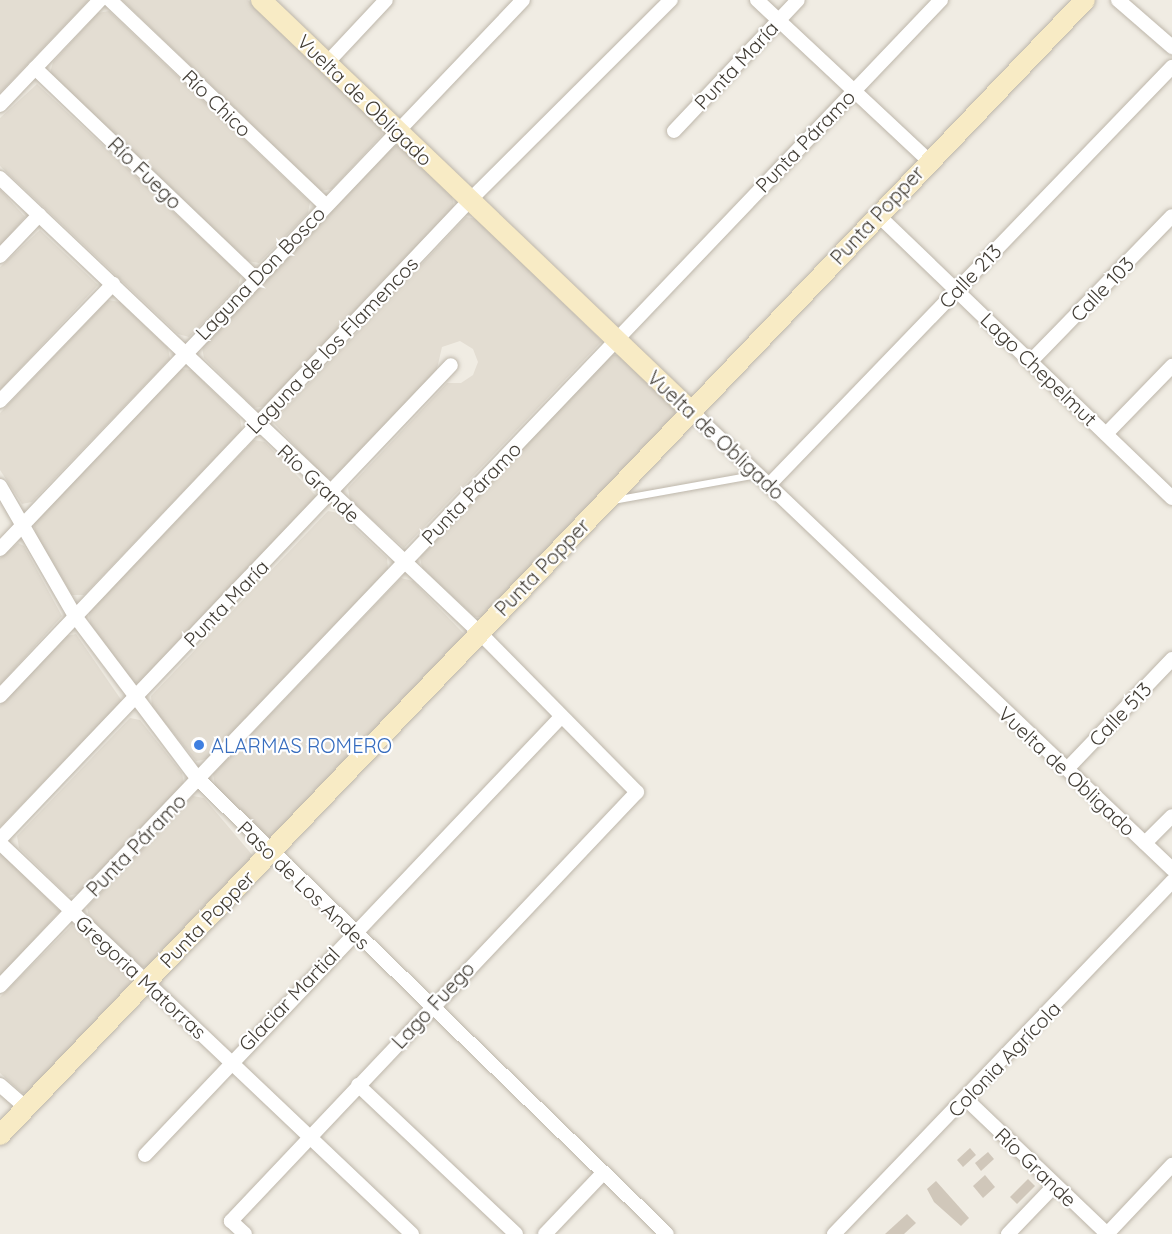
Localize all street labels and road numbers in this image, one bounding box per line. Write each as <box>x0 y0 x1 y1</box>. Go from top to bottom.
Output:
street label: Punta María <box>689 16 783 114</box>
street label: Vuelta de Obligado <box>292 29 438 171</box>
street label: Río Chico <box>178 64 256 142</box>
street label: Punta Páramo <box>750 85 860 197</box>
street label: Río Fuego <box>103 132 187 214</box>
street label: Punta Popper <box>825 161 929 269</box>
street label: Laguna Don Bosco <box>190 201 330 345</box>
street label: Calle 213 <box>934 239 1006 313</box>
street label: Laguna de los Flamencos <box>241 252 423 438</box>
street label: Calle 103 <box>1065 252 1139 326</box>
street label: Lago Chepelmut <box>976 307 1102 431</box>
street label: Vuelta de Obligado <box>643 365 789 505</box>
street label: Punta Páramo <box>416 437 526 549</box>
street label: Río Grande <box>273 439 365 527</box>
street label: Punta Popper <box>490 513 594 621</box>
street label: Punta María <box>179 554 273 652</box>
street label: Calle 513 <box>1084 677 1156 751</box>
street label: Vuelta de Obligado <box>994 701 1140 841</box>
street label: Punta Páramo <box>81 789 191 901</box>
street label: Paso de Los Andes <box>233 816 375 954</box>
street label: Punta Popper <box>155 865 259 973</box>
street label: Gregoria Matorras <box>71 910 211 1044</box>
street label: Glaciar Martial <box>234 942 344 1056</box>
street label: Lago Fuego <box>387 957 479 1053</box>
street label: Colonia Agrícola <box>943 996 1065 1122</box>
street label: Río Grande <box>990 1122 1082 1212</box>

